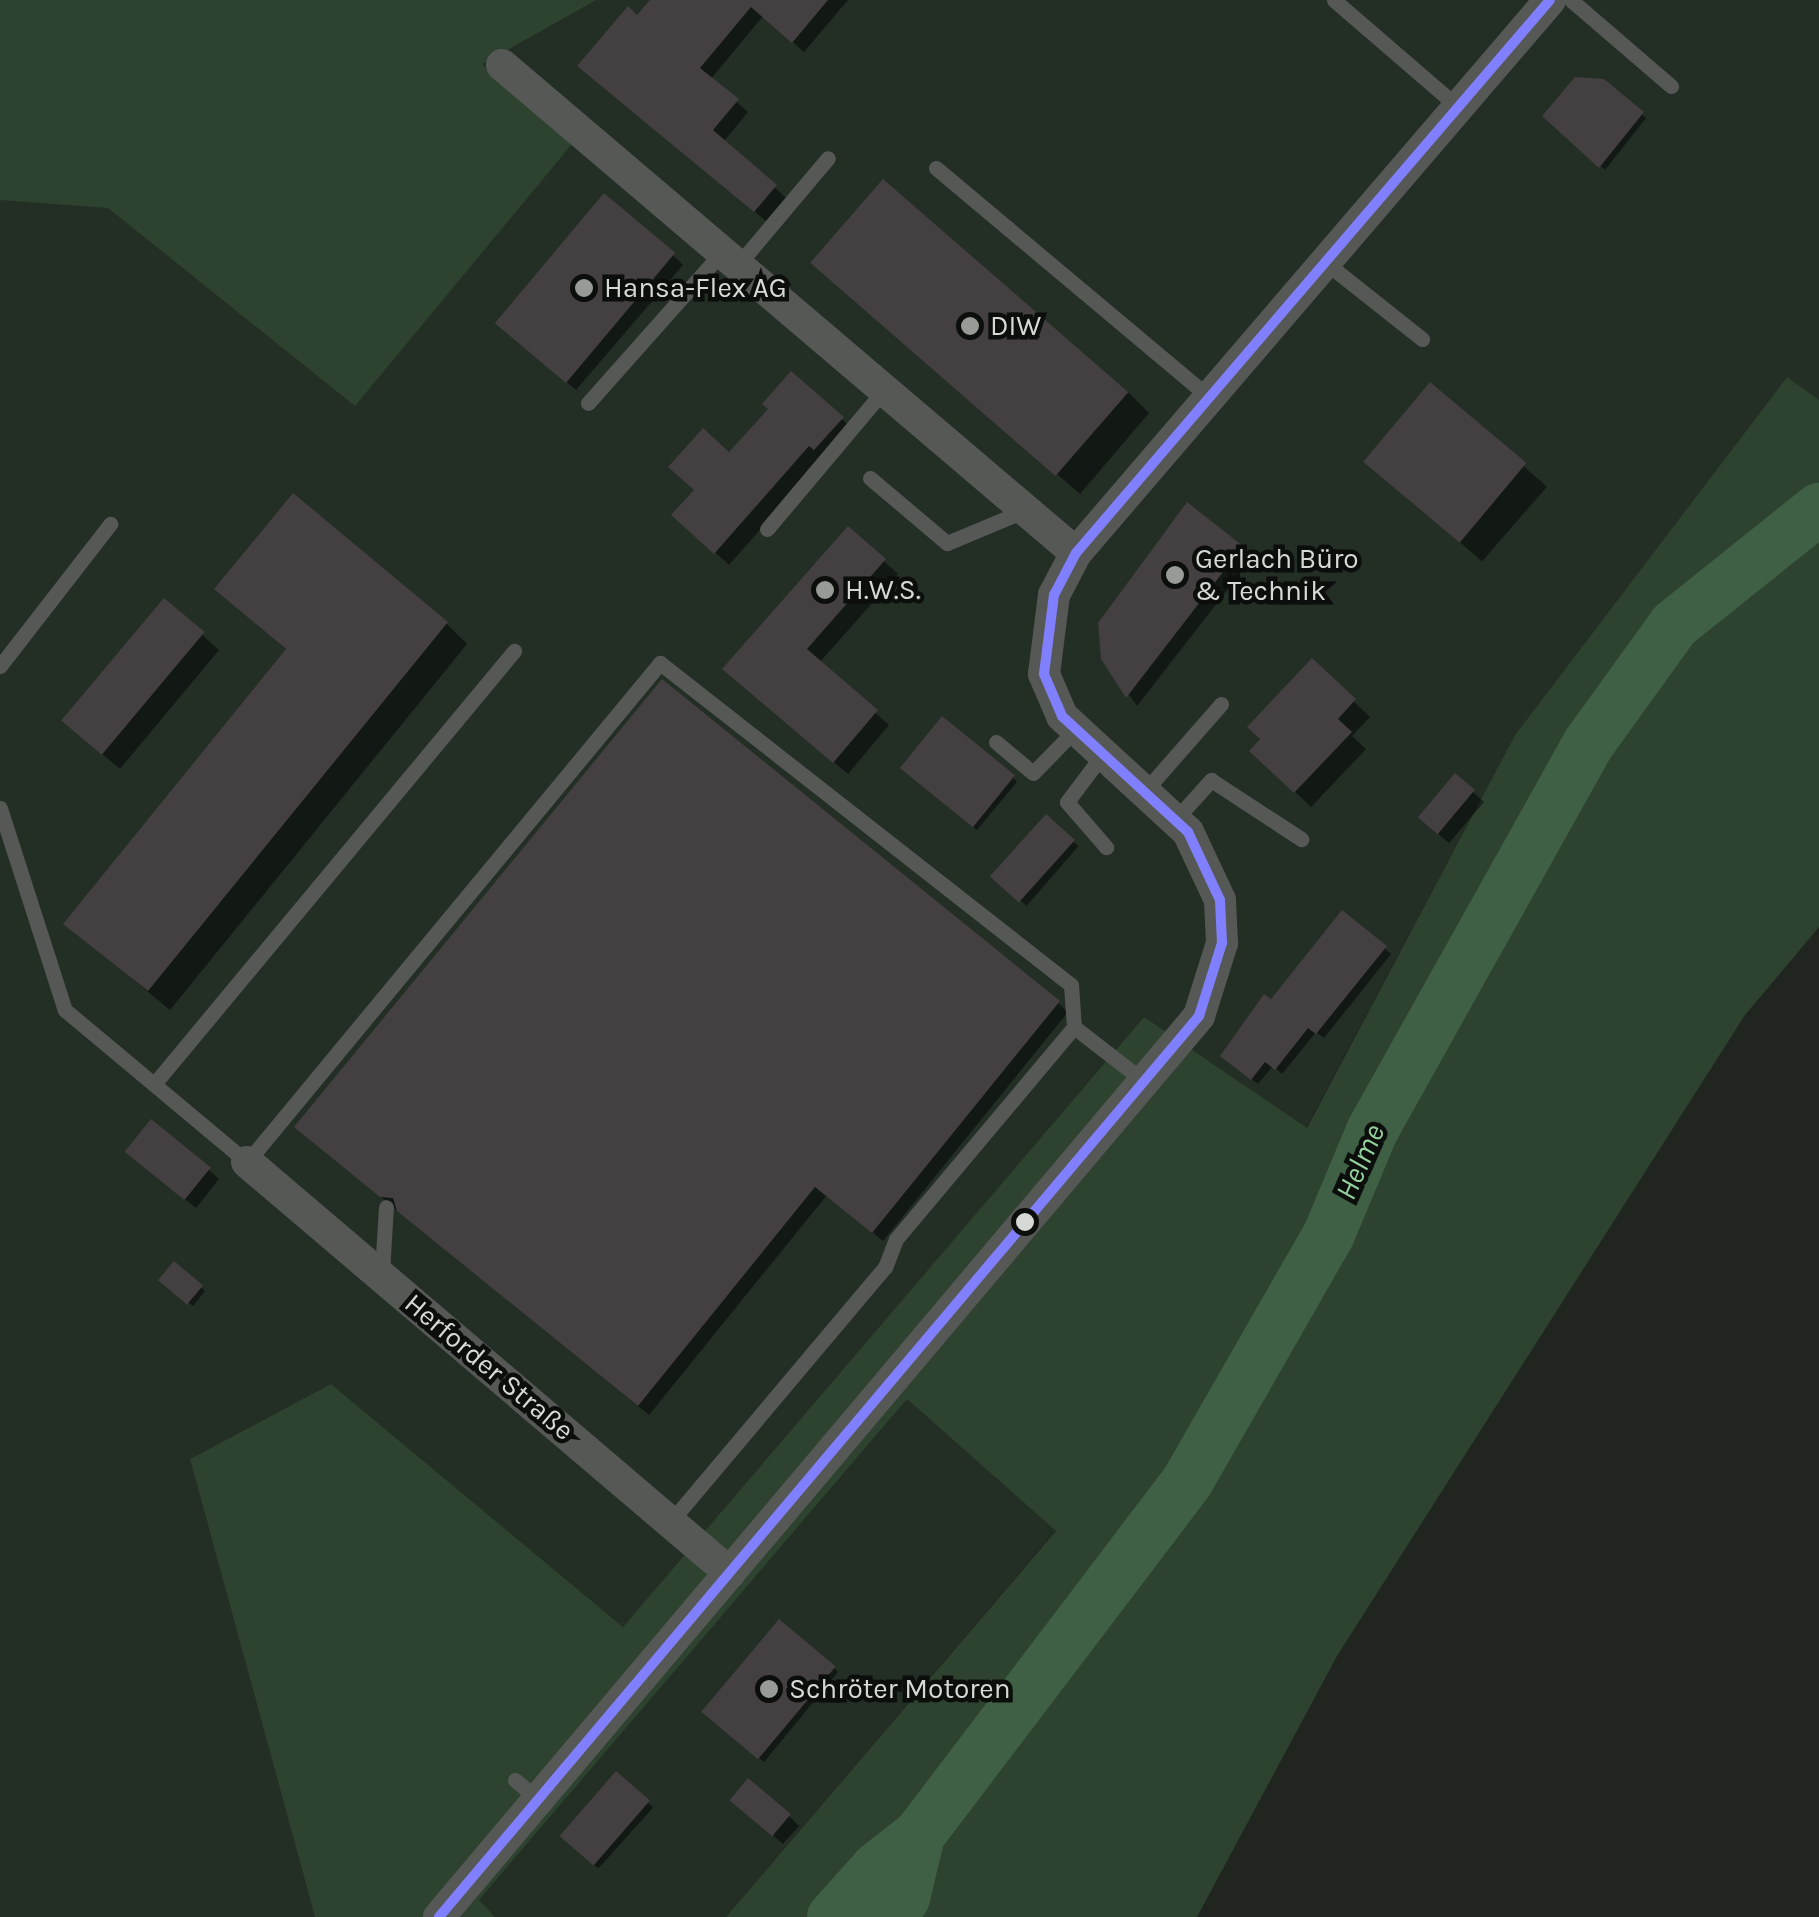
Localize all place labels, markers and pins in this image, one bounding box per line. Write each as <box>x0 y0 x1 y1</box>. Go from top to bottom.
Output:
place label: Hansa-Flex AG <box>604 271 787 305</box>
marker: Hansa-Flex AG <box>573 277 595 299</box>
place label: DIW <box>990 309 1041 343</box>
marker: DIW <box>959 315 981 337</box>
place label: Gerlach Büro & Technik <box>1195 542 1359 608</box>
marker: Gerlach Büro & Technik <box>1164 564 1186 586</box>
place label: H.W.S. <box>845 573 921 607</box>
marker: H.W.S. <box>814 579 836 601</box>
unlabelled marker <box>1015 1212 1035 1232</box>
place label: Schröter Motoren <box>789 1672 1011 1706</box>
marker: Schröter Motoren <box>758 1678 780 1700</box>

